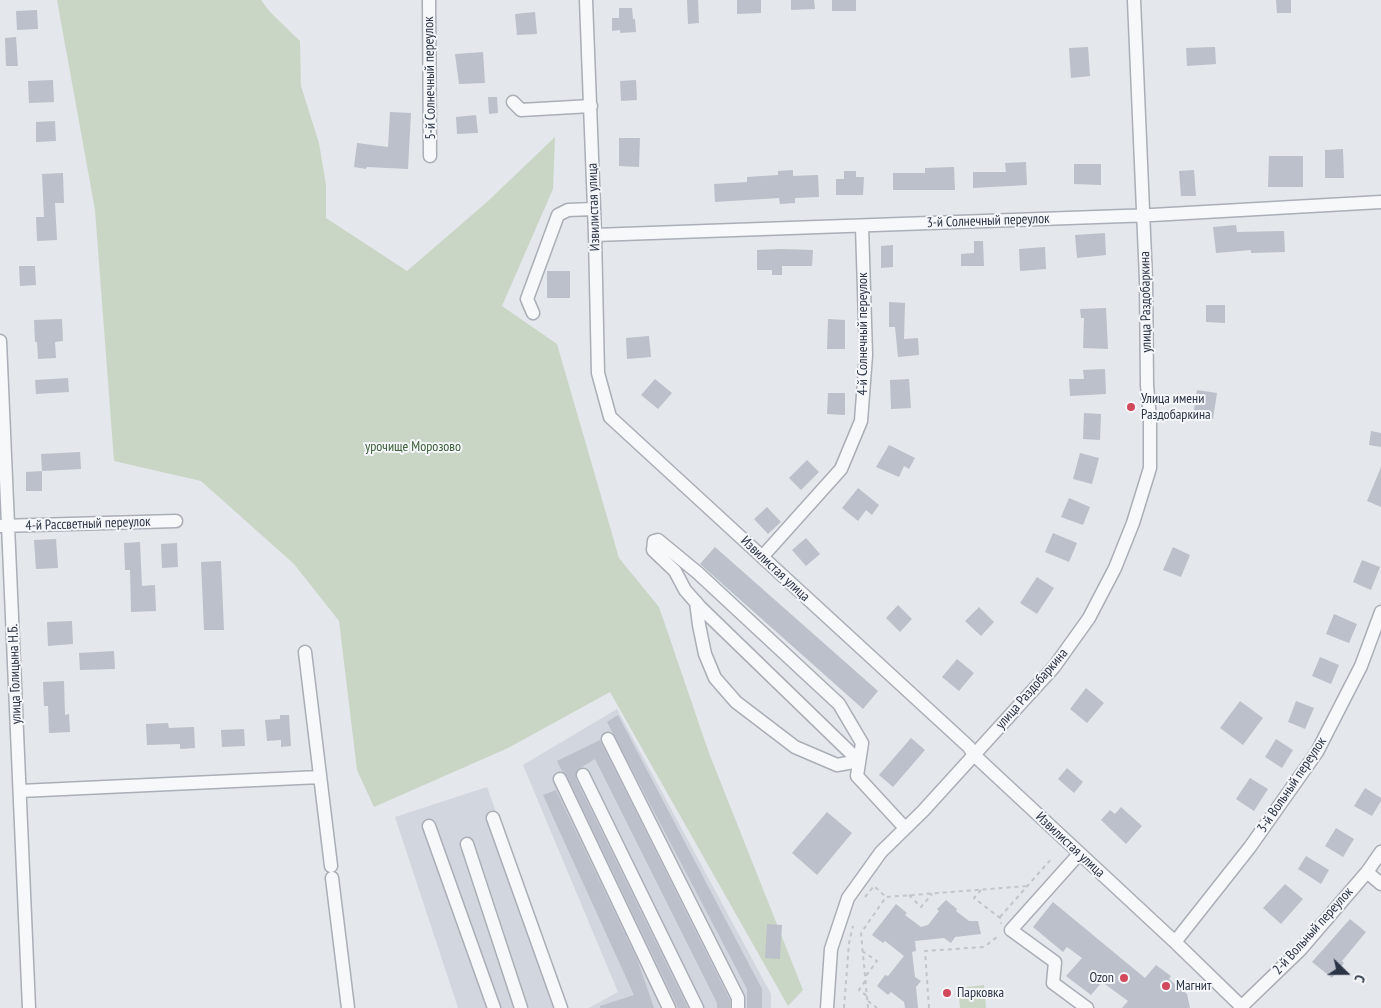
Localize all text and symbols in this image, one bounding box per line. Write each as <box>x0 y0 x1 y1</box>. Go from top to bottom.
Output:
street label: 5-й Солнечный переулок <box>421 16 439 140</box>
street label: Извилистая улица <box>584 163 604 251</box>
street label: 3-й Солнечный переулок <box>926 210 1050 232</box>
street label: улица Раздобаркина <box>1137 251 1155 353</box>
street label: 4-й Солнечный переулок <box>855 272 871 396</box>
place label: Улица имени Раздобаркина <box>1141 391 1211 424</box>
marker: Улица имени Раздобаркина <box>1125 401 1137 413</box>
park label: урочище Морозово <box>365 439 461 455</box>
street label: 4-й Рассветный переулок <box>25 513 151 535</box>
street label: Извилистая улица <box>737 533 813 605</box>
street label: улица Голицына Н.Б. <box>5 624 25 724</box>
street label: улица Раздобаркина <box>992 645 1072 733</box>
street label: 3-й Вольный переулок <box>1254 734 1330 836</box>
street label: Извилистая улица <box>1032 809 1108 881</box>
street label: 2-й Вольный переулок <box>1269 884 1357 978</box>
north arrow <box>1321 948 1371 998</box>
place label: Ozon <box>1089 970 1114 986</box>
marker: Ozon <box>1118 972 1130 984</box>
text: С <box>1350 972 1369 985</box>
place label: Магнит <box>1176 978 1211 994</box>
marker: Магнит <box>1160 980 1172 992</box>
place label: Парковка <box>957 985 1004 1001</box>
marker: Парковка <box>941 987 953 999</box>

